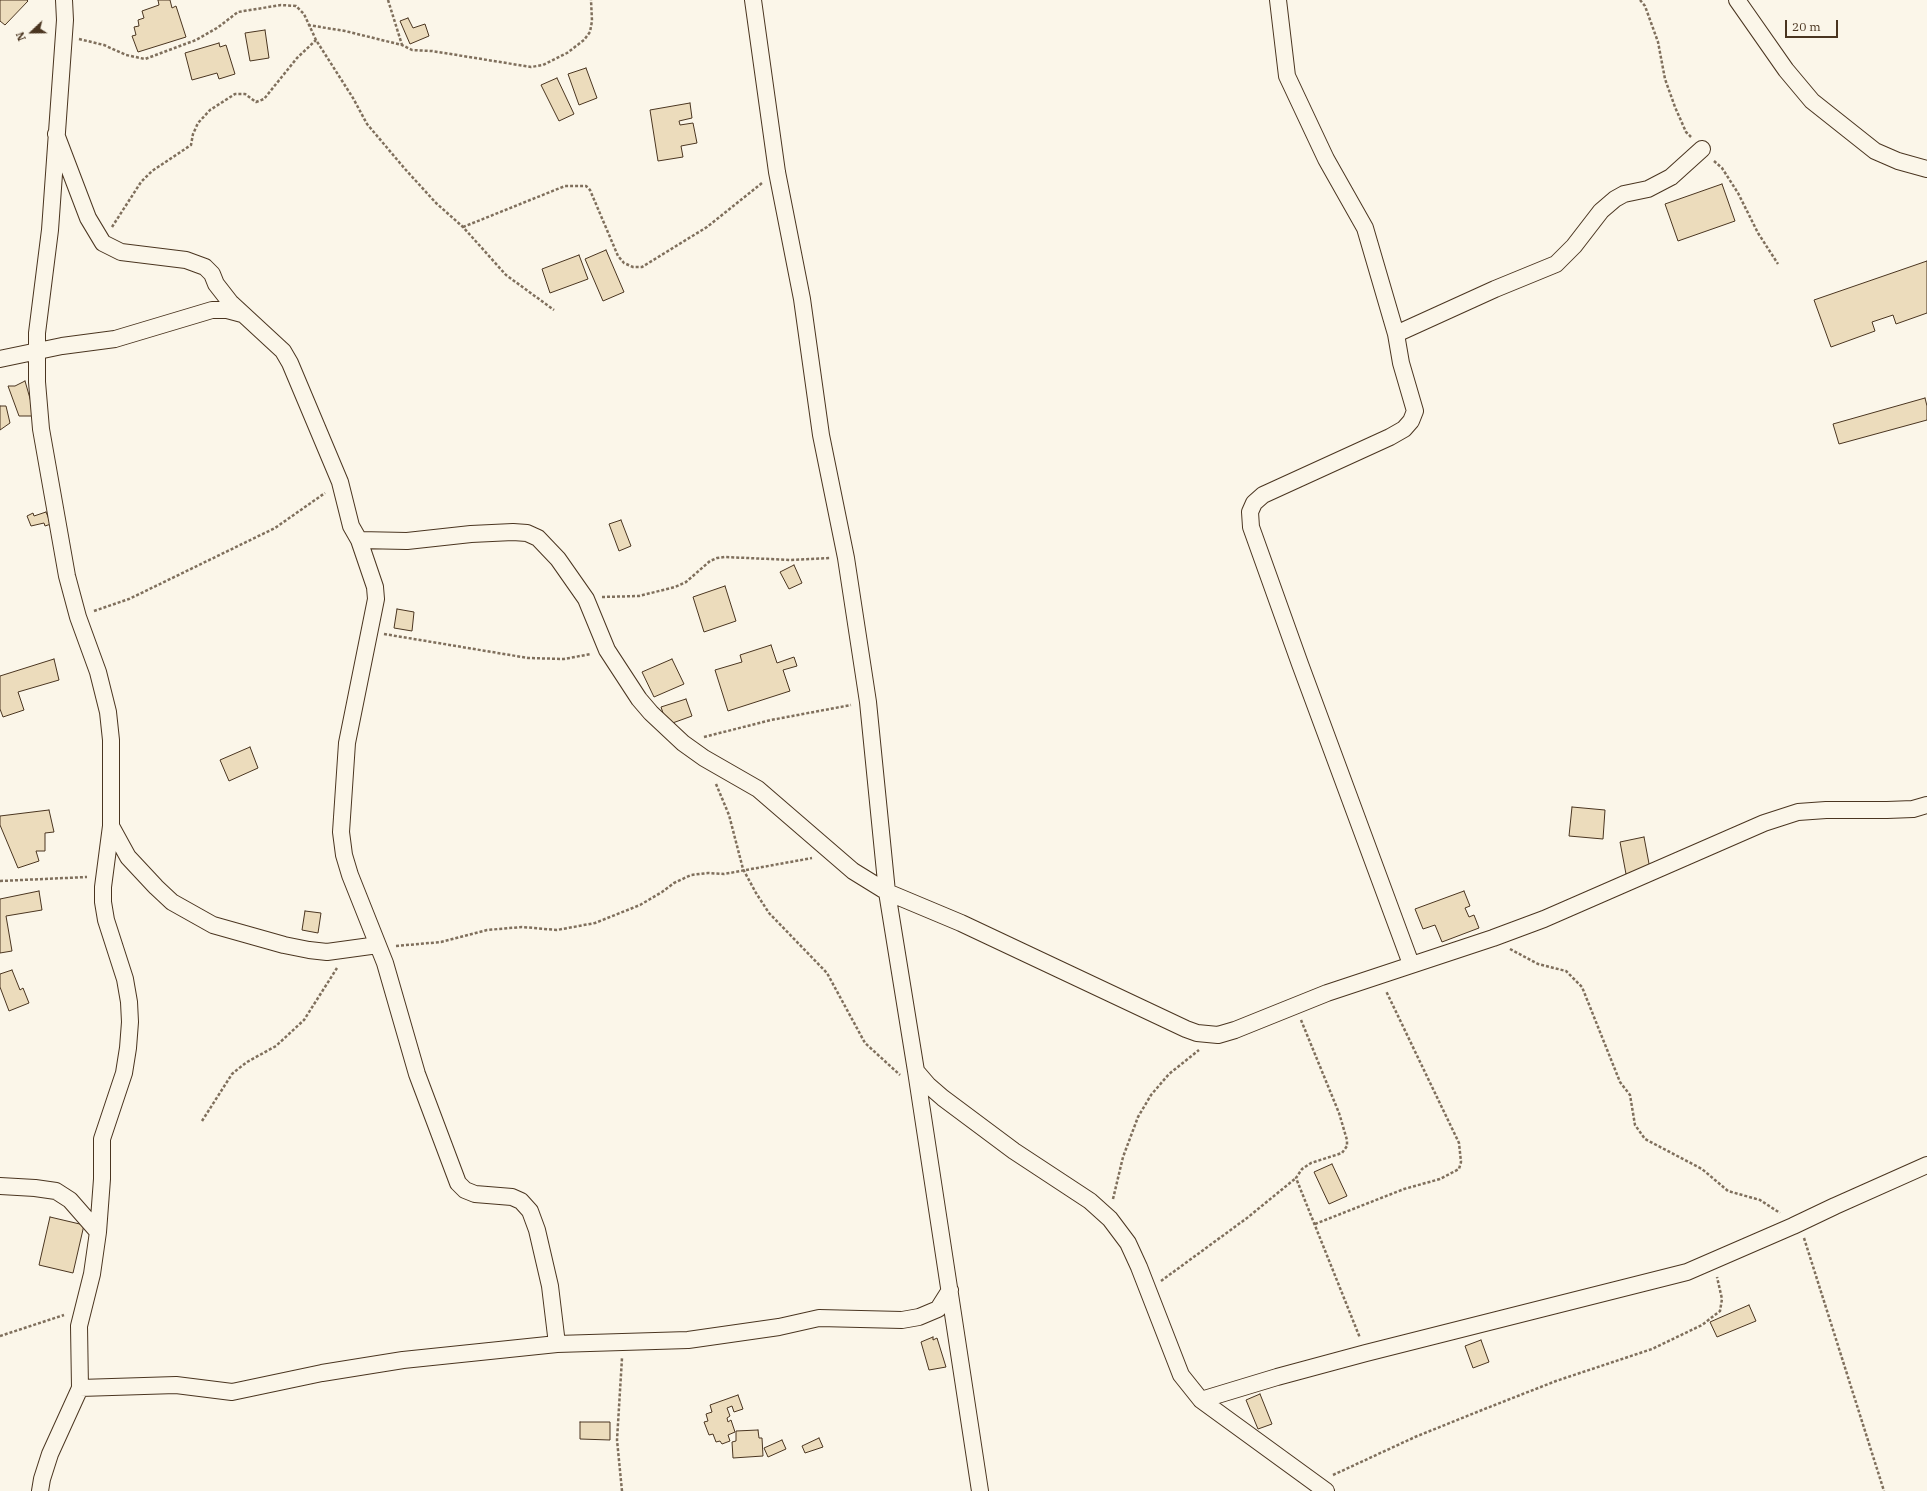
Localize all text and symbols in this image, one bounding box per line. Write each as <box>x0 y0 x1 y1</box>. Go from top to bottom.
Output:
north arrow <box>12 12 52 52</box>
scale bar <box>1787 12 1840 38</box>
text: 20 m <box>1792 19 1821 34</box>
text: N <box>13 30 29 43</box>

